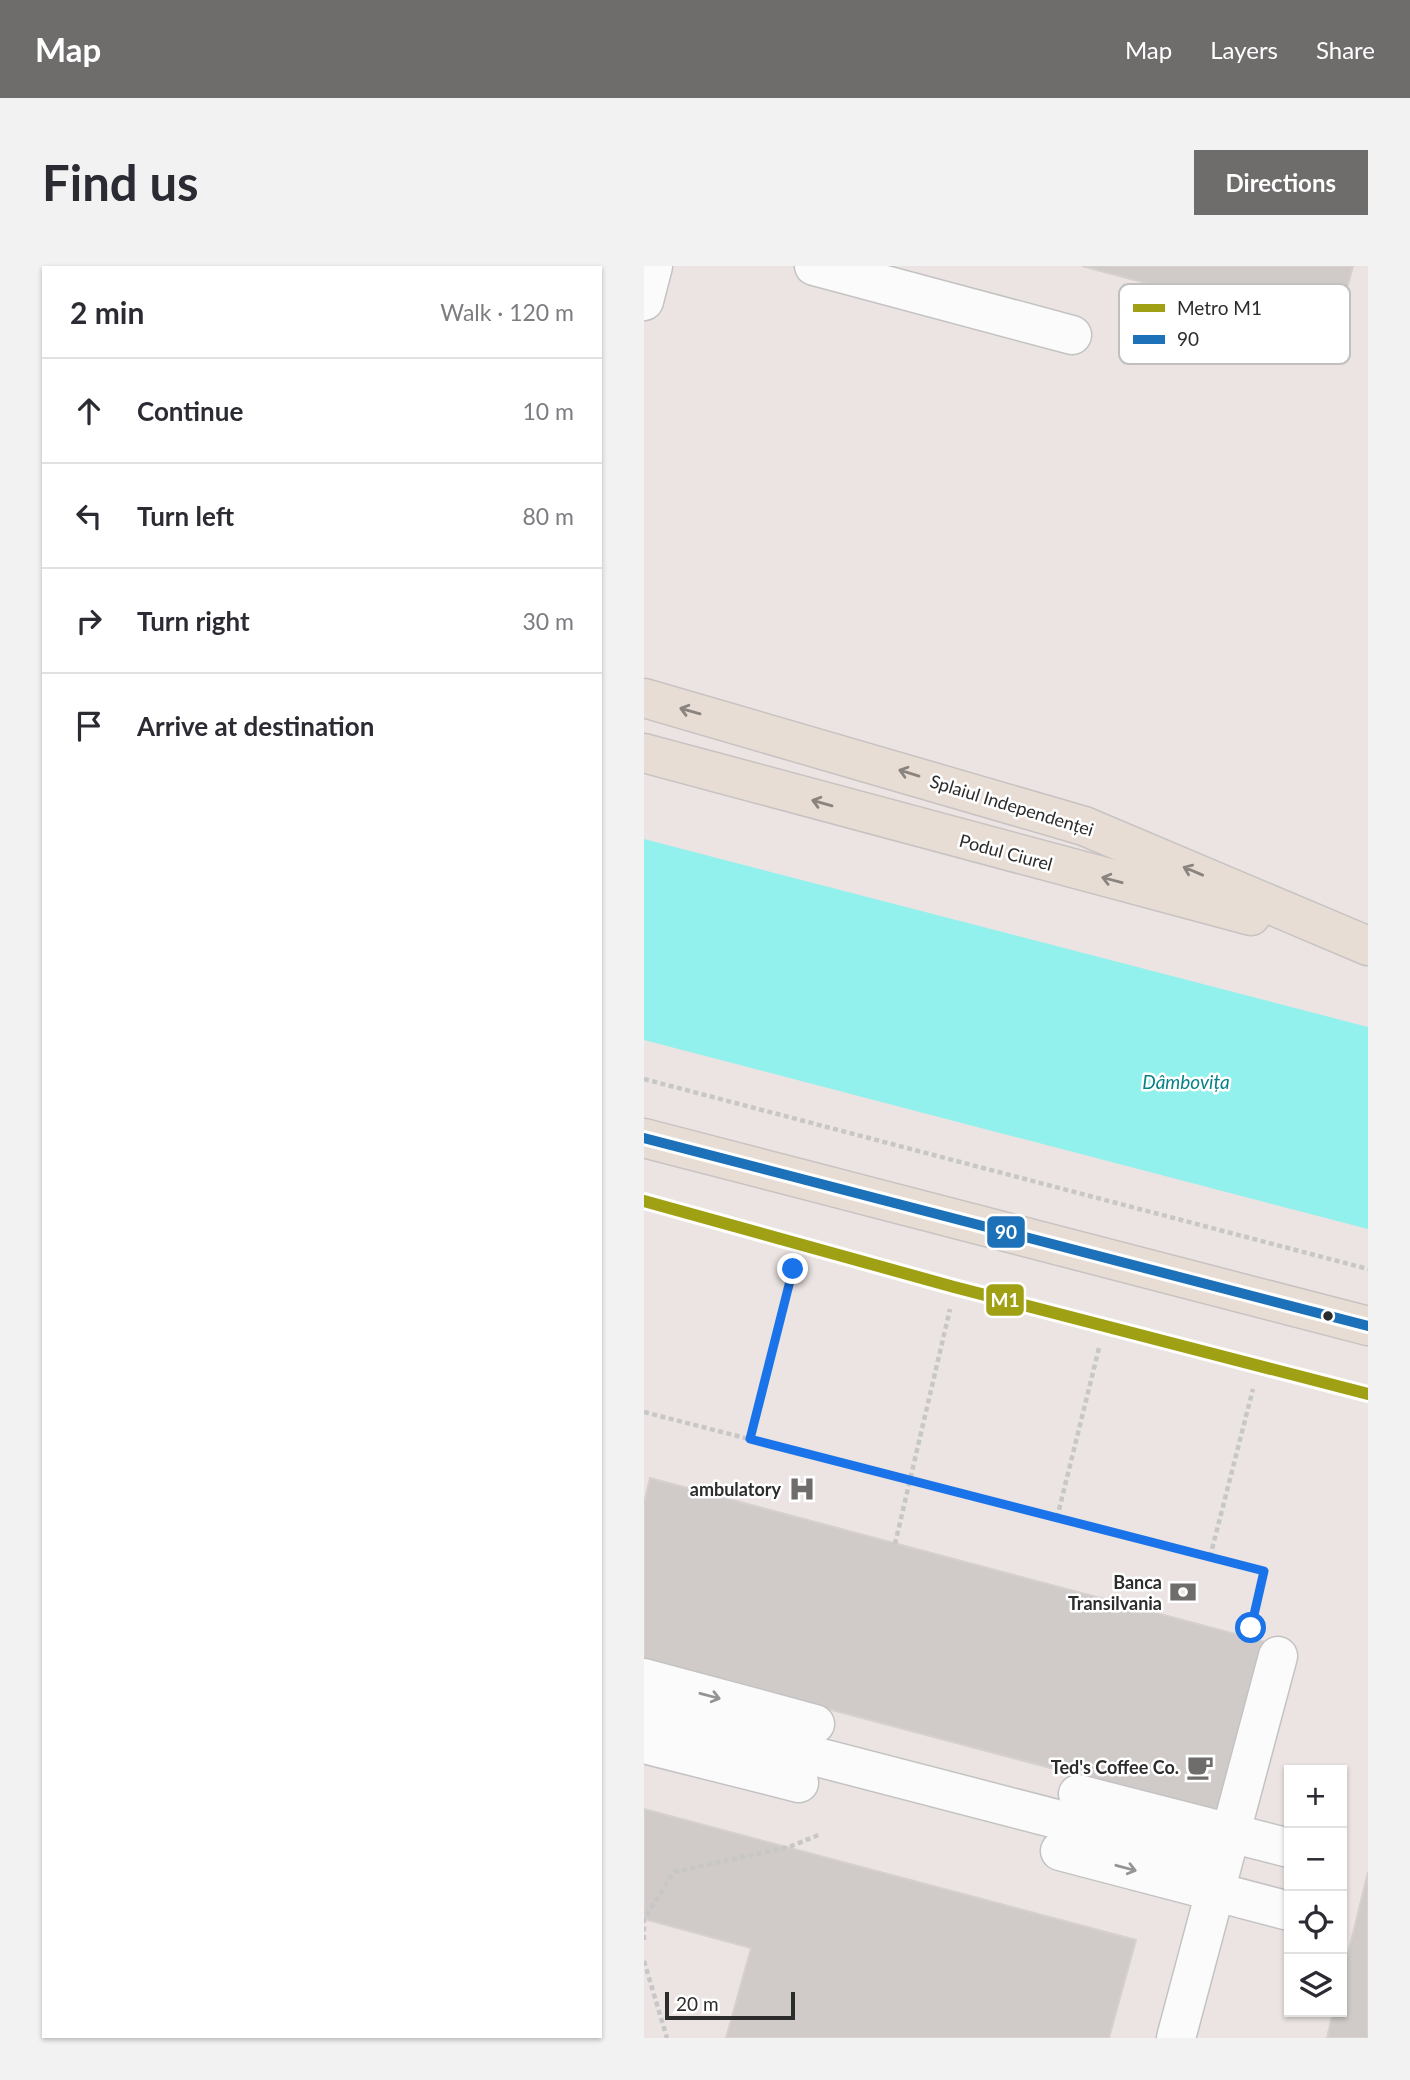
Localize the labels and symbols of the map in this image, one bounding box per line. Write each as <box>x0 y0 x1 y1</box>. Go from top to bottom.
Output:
legend <box>1119 284 1350 364</box>
text: Metro M1 <box>1177 296 1262 319</box>
text: 90 <box>1177 327 1199 350</box>
one-way arrow <box>679 704 702 717</box>
one-way arrow <box>898 766 920 779</box>
street label: Splaiul Independenței <box>928 770 1096 840</box>
one-way arrow <box>811 795 833 808</box>
street label: Podul Ciurel <box>957 829 1055 875</box>
one-way arrow <box>1183 863 1204 876</box>
one-way arrow <box>1102 873 1124 886</box>
water label: Dâmbovița <box>1142 1070 1230 1093</box>
line badge: 90 <box>986 1215 1026 1249</box>
text: 90 <box>995 1220 1017 1243</box>
route end <box>777 1253 808 1284</box>
line badge: M1 <box>985 1283 1025 1317</box>
text: M1 <box>991 1288 1019 1311</box>
unlabelled marker <box>1321 1309 1335 1323</box>
hospital icon: ambulatory <box>787 1474 817 1504</box>
place label: ambulatory <box>690 1478 782 1500</box>
place label: Banca Transilvania <box>1068 1571 1162 1614</box>
bank icon: Banca Transilvania <box>1168 1577 1198 1607</box>
route start <box>1235 1612 1266 1643</box>
one-way arrow <box>698 1690 721 1703</box>
cafe icon: Ted's Coffee Co. <box>1185 1752 1215 1782</box>
place label: Ted's Coffee Co. <box>1051 1756 1179 1778</box>
one-way arrow <box>1115 1863 1137 1876</box>
scale bar <box>665 1989 794 2021</box>

